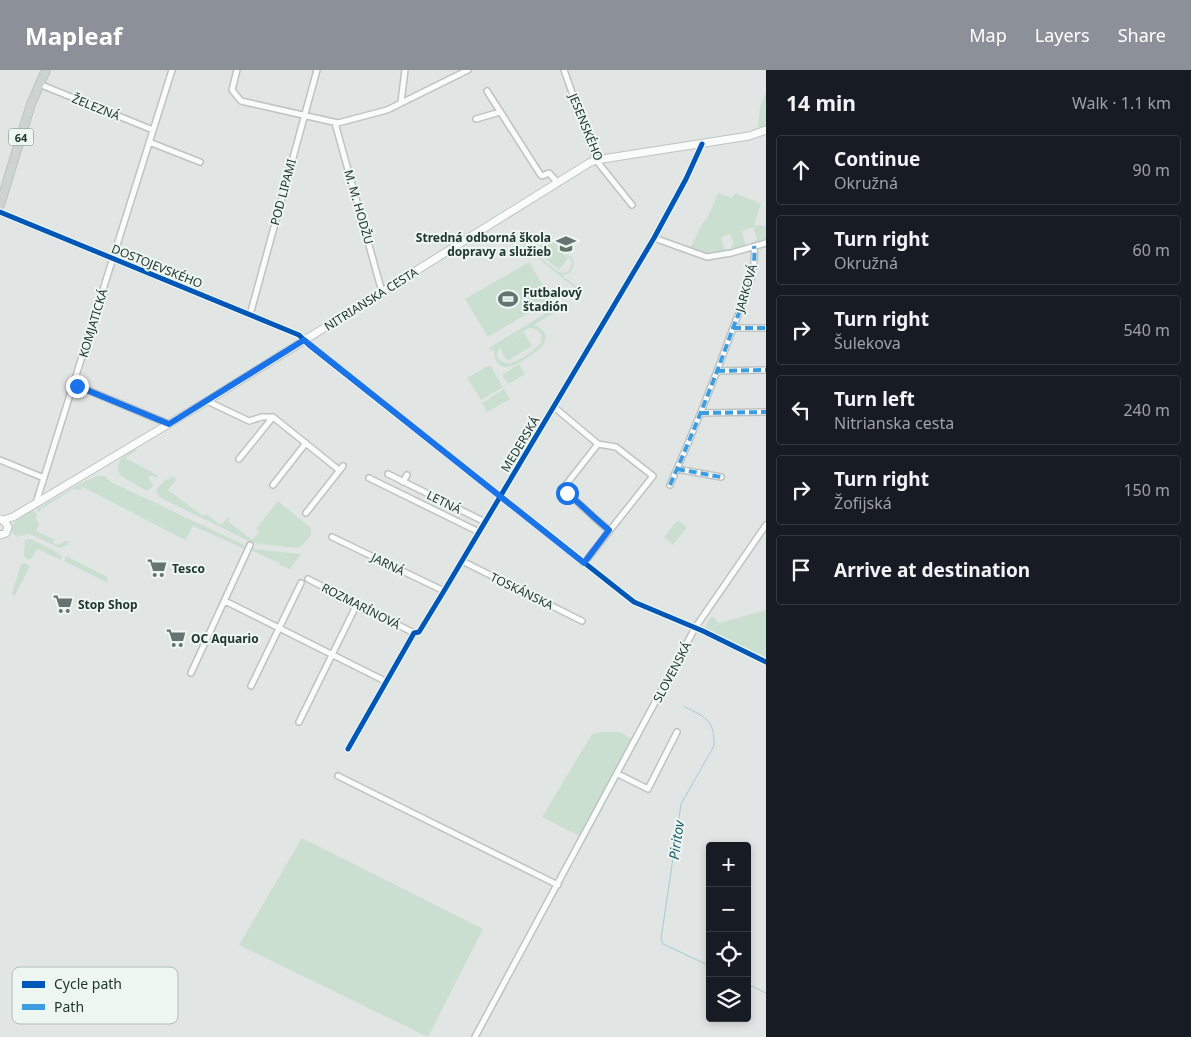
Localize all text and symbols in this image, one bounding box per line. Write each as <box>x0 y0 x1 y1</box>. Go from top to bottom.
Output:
text: Mapleaf <box>25 19 122 52</box>
text: Map <box>969 23 1007 47</box>
text: Layers <box>1035 23 1090 47</box>
text: Share <box>1118 23 1166 47</box>
text: 14 min <box>786 89 856 117</box>
street label: ŽELEZNÁ <box>70 90 123 124</box>
street label: JESENSKÉHO <box>564 90 607 163</box>
text: Walk · 1.1 km <box>1072 92 1171 114</box>
road number: 64 <box>8 128 34 146</box>
text: Continue <box>834 146 920 172</box>
icon: ahead <box>787 156 815 184</box>
street label: POD LIPAMI <box>266 157 300 227</box>
text: 90 m <box>1133 159 1170 181</box>
street label: M. M. HODŽU <box>340 168 378 246</box>
text: Okružná <box>834 172 898 194</box>
text: Turn right <box>834 226 929 252</box>
place label: Stredná odborná škola dopravy a služieb <box>416 229 551 260</box>
school or university icon: Stredná odborná škola dopravy a služieb <box>555 233 577 255</box>
icon: right <box>787 236 815 264</box>
text: 60 m <box>1133 239 1170 261</box>
street label: DOSTOJEVSKÉHO <box>109 240 205 292</box>
text: Okružná <box>834 252 898 274</box>
street label: JARKOVÁ <box>731 262 761 315</box>
street label: NITRIANSKA CESTA <box>321 263 421 335</box>
place label: Futbalový štadión <box>523 284 582 315</box>
street label: KOMJATICKÁ <box>74 286 112 359</box>
sports icon: Futbalový štadión <box>497 288 519 310</box>
text: Turn right <box>834 306 929 332</box>
icon: right <box>787 316 815 344</box>
text: 540 m <box>1123 319 1170 341</box>
text: Šulekova <box>834 332 901 354</box>
route end <box>66 375 89 398</box>
text: Turn left <box>834 386 915 412</box>
icon: left <box>787 396 815 424</box>
text: 240 m <box>1123 399 1170 421</box>
text: Nitrianska cesta <box>834 412 954 434</box>
street label: MEDERSKÁ <box>497 413 543 475</box>
text: Turn right <box>834 466 929 492</box>
icon: right <box>787 476 815 504</box>
text: 150 m <box>1123 479 1170 501</box>
route start <box>556 482 579 505</box>
street label: LETNÁ <box>424 486 464 518</box>
text: Žofijská <box>834 492 892 514</box>
street label: JARNÁ <box>368 548 408 579</box>
icon: arrive <box>787 556 815 584</box>
supermarket icon: Tesco <box>146 557 168 579</box>
text: Arrive at destination <box>834 557 1030 583</box>
place label: Tesco <box>172 560 205 577</box>
street label: TOSKÁNSKA <box>488 568 557 614</box>
street label: ROZMARÍNOVÁ <box>319 579 404 633</box>
supermarket icon: Stop Shop <box>52 593 74 615</box>
place label: Stop Shop <box>78 596 138 613</box>
supermarket icon: OC Aquario <box>165 627 187 649</box>
place label: OC Aquario <box>191 630 259 647</box>
street label: SLOVENSKÁ <box>649 638 695 705</box>
water label: Piritov <box>664 818 688 861</box>
map controls <box>706 842 751 1022</box>
button: + <box>706 842 751 887</box>
button: − <box>706 887 751 932</box>
button: locate <box>706 932 751 977</box>
legend <box>12 967 178 1024</box>
text: Cycle path <box>54 974 122 993</box>
button: layers <box>706 977 751 1022</box>
text: Path <box>54 997 84 1016</box>

